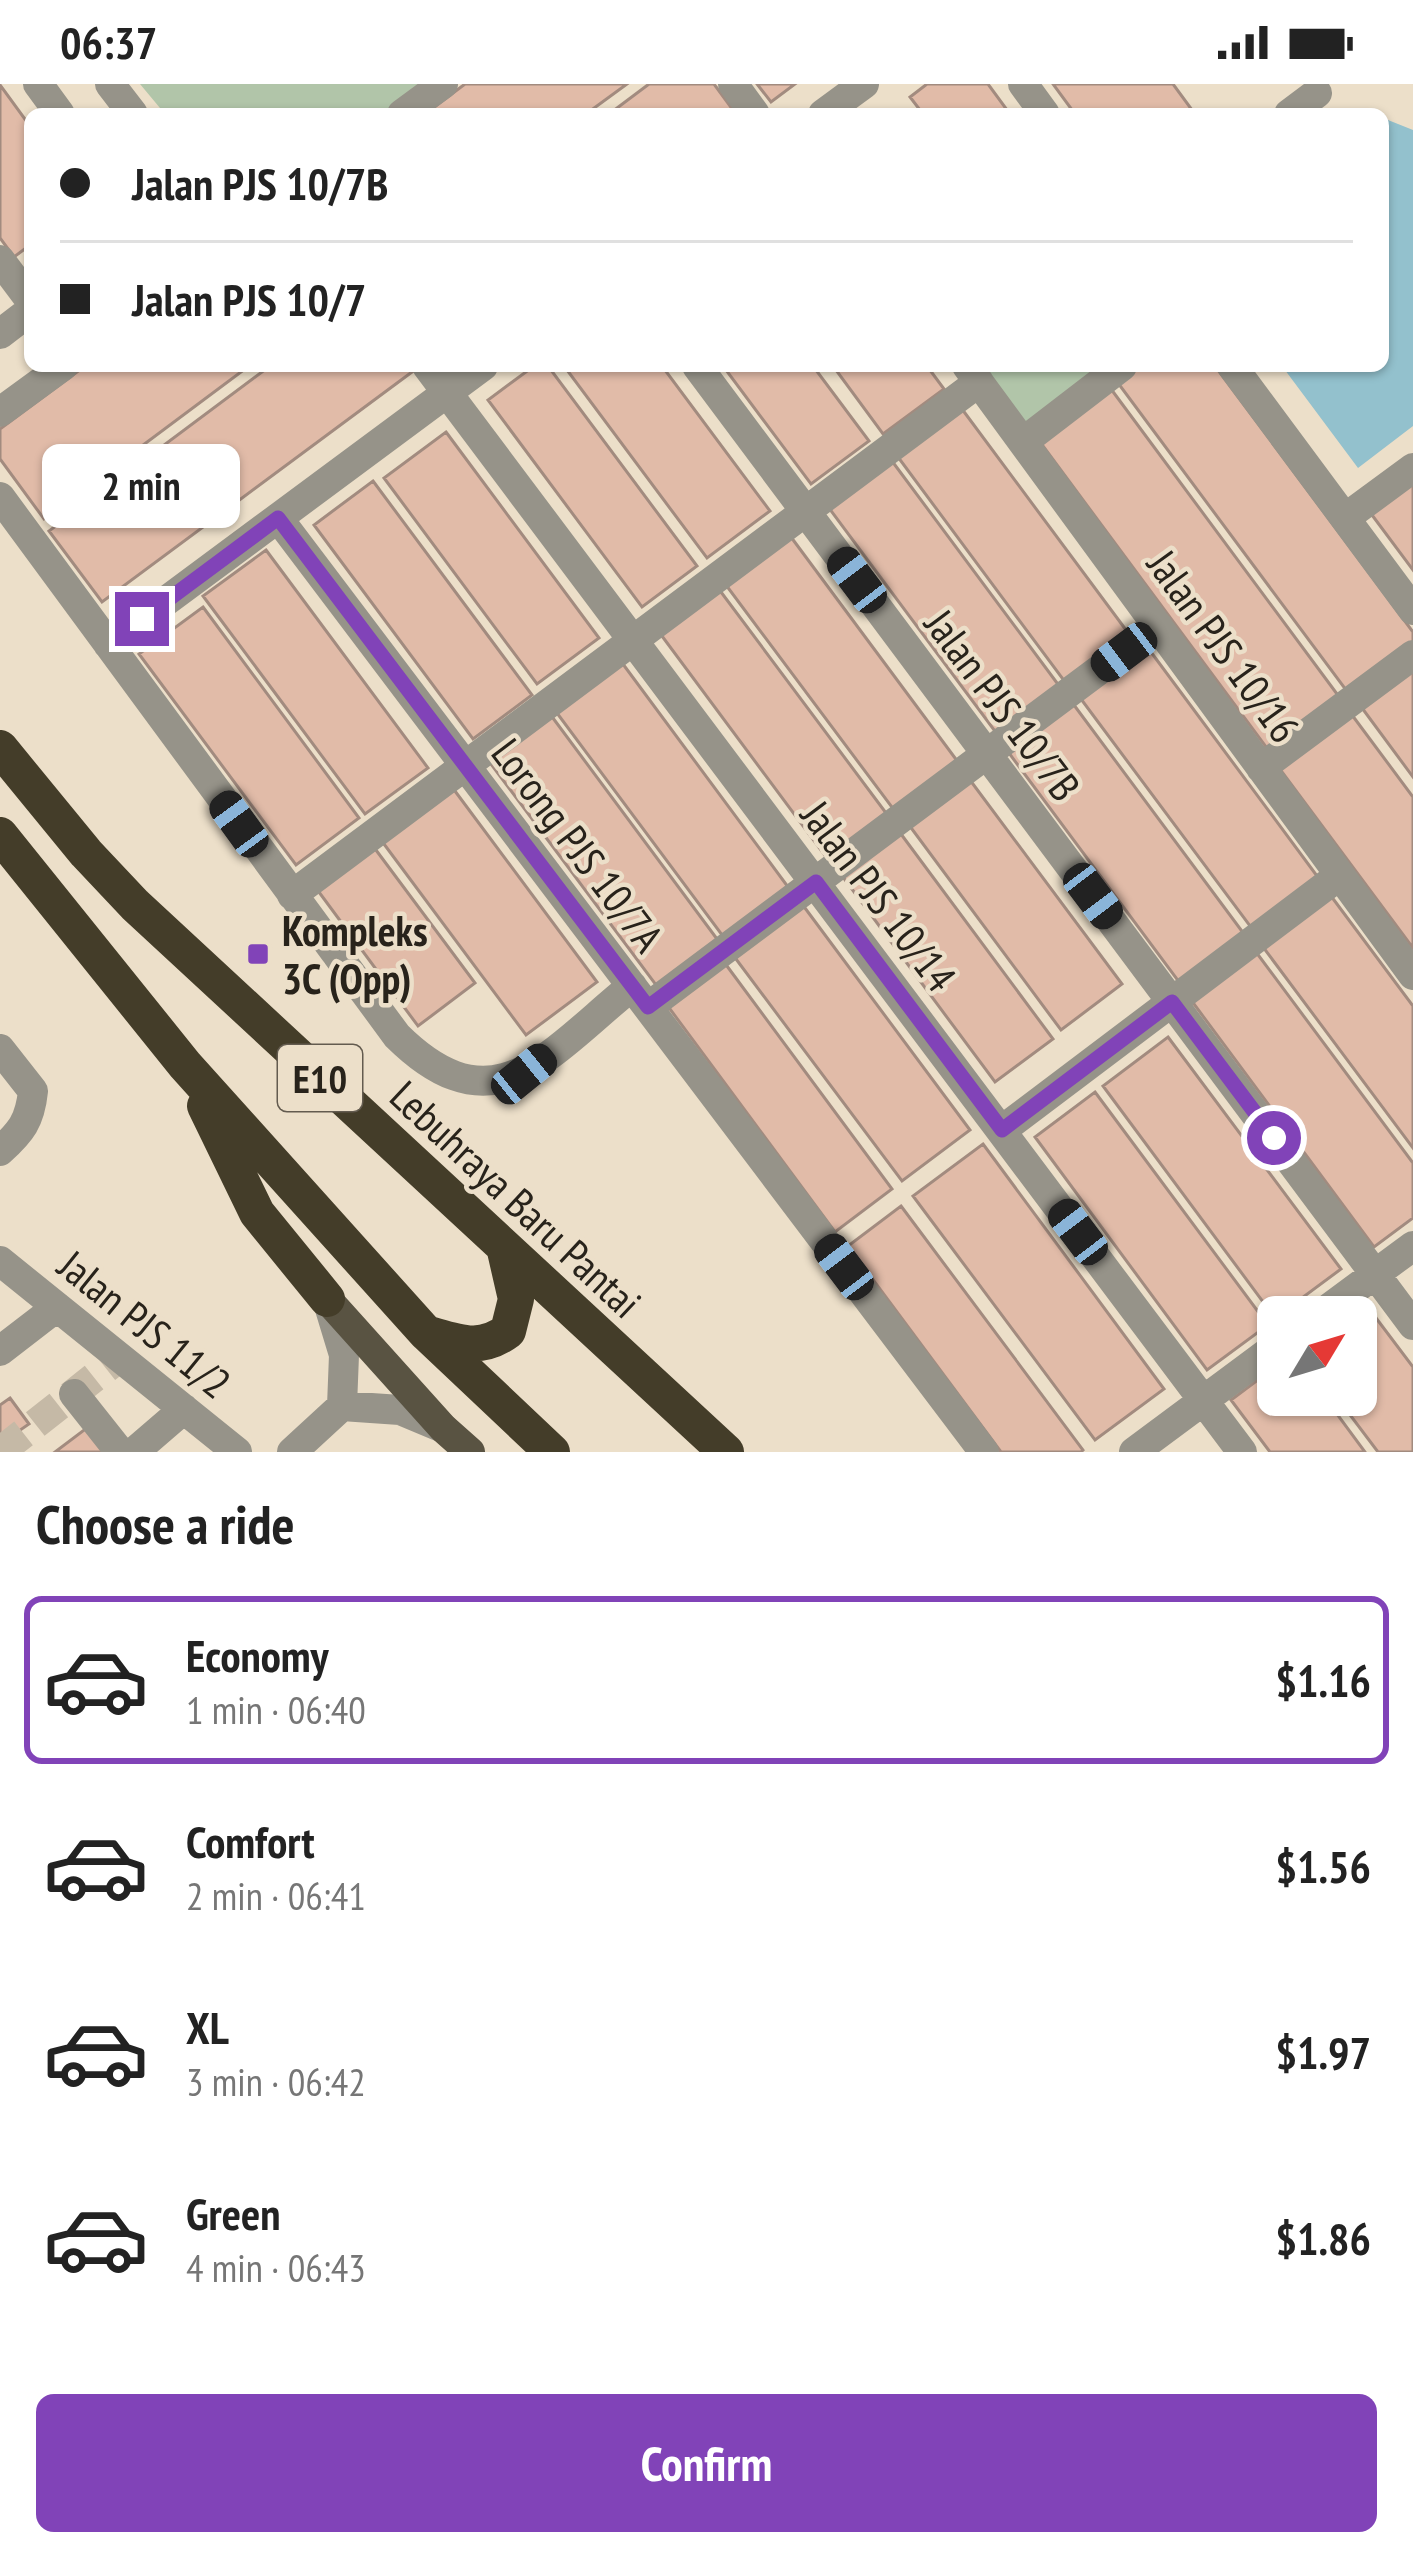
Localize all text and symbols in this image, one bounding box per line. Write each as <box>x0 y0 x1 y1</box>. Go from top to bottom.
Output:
text: 06:37 <box>60 13 157 71</box>
text: Jalan PJS 10/7B <box>132 154 388 212</box>
text: Jalan PJS 10/7 <box>132 270 366 328</box>
callout: 2 min <box>43 445 241 529</box>
text: 2 min <box>102 460 180 511</box>
street label: Jalan PJS 10/16 <box>1135 537 1312 753</box>
car <box>821 540 893 620</box>
route end <box>115 592 169 646</box>
street label: Jalan PJS 10/7B <box>912 597 1093 812</box>
car <box>1084 616 1164 688</box>
street label: Lorong PJS 10/7A <box>480 727 676 963</box>
car <box>203 784 275 864</box>
street label: Jalan PJS 10/14 <box>788 788 969 1002</box>
car <box>1057 856 1129 936</box>
place label: Kompleks 3C (Opp) <box>282 903 428 1006</box>
marker: Kompleks 3C (Opp) <box>245 941 271 967</box>
car <box>485 1037 563 1111</box>
road number: E10 <box>278 1045 362 1111</box>
street label: Lebuhraya Baru Pantai <box>379 1069 653 1329</box>
route start <box>1247 1111 1301 1165</box>
car <box>1042 1192 1114 1272</box>
car <box>808 1227 880 1307</box>
street label: Jalan PJS 11/2 <box>46 1237 242 1410</box>
north arrow <box>1257 1296 1377 1416</box>
map controls <box>1257 1296 1377 1416</box>
text: Choose a ride <box>36 1489 295 1559</box>
icon: car <box>42 1626 150 1734</box>
text: Economy <box>186 1626 329 1684</box>
text: $1.16 <box>1275 1651 1371 1709</box>
text: 1 min · 06:40 <box>186 1684 366 1735</box>
icon: car <box>42 1812 150 1920</box>
text: Comfort <box>186 1812 315 1870</box>
text: $1.56 <box>1275 1837 1371 1895</box>
text: 2 min · 06:41 <box>186 1870 366 1921</box>
icon: car <box>42 1998 150 2106</box>
text: XL <box>186 1998 229 2056</box>
text: $1.97 <box>1275 2023 1371 2081</box>
text: 3 min · 06:42 <box>186 2056 366 2107</box>
icon: car <box>42 2184 150 2292</box>
text: Green <box>186 2184 281 2242</box>
text: $1.86 <box>1275 2209 1371 2267</box>
text: 4 min · 06:43 <box>186 2242 366 2293</box>
button: Confirm <box>36 2394 1377 2532</box>

